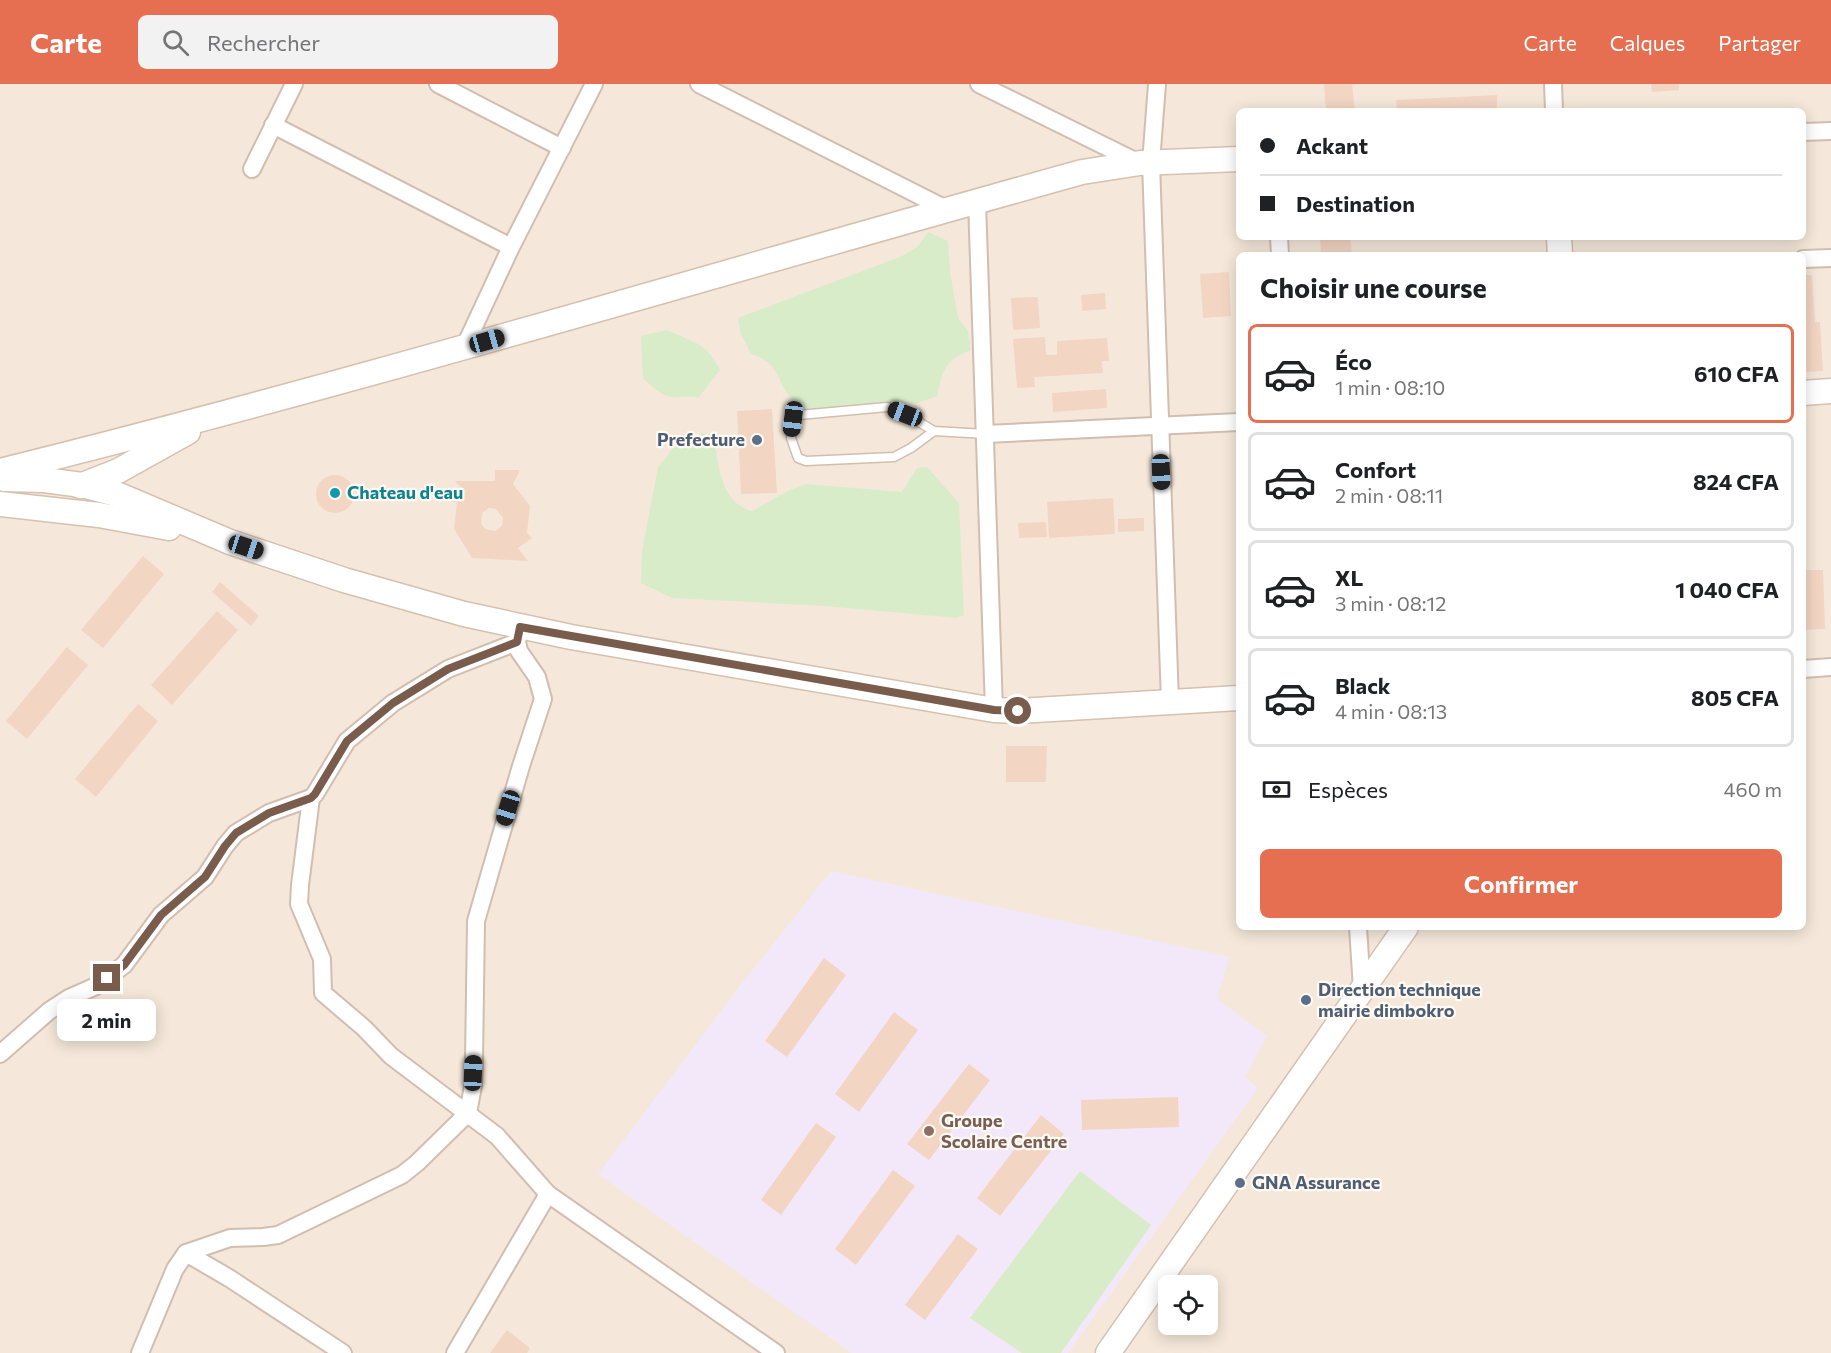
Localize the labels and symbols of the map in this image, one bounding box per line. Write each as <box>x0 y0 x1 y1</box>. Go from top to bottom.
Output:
car <box>467 327 507 355</box>
car <box>885 399 925 429</box>
car <box>782 400 804 438</box>
place label: Prefecture <box>657 428 745 450</box>
marker: Prefecture <box>750 433 764 447</box>
car <box>1151 454 1171 490</box>
place label: Chateau d'eau <box>347 481 463 503</box>
marker: Chateau d'eau <box>328 486 342 500</box>
car <box>226 533 266 561</box>
route start <box>1004 697 1031 724</box>
car <box>494 788 522 828</box>
route end <box>93 964 120 991</box>
place label: Direction technique mairie dimbokro <box>1318 978 1481 1021</box>
marker: Direction technique mairie dimbokro <box>1299 993 1313 1007</box>
callout: 2 min <box>57 999 156 1041</box>
car <box>463 1055 483 1091</box>
place label: Groupe Scolaire Centre <box>941 1109 1067 1152</box>
marker: Groupe Scolaire Centre <box>922 1124 936 1138</box>
place label: GNA Assurance <box>1252 1171 1380 1193</box>
marker: GNA Assurance <box>1233 1176 1247 1190</box>

